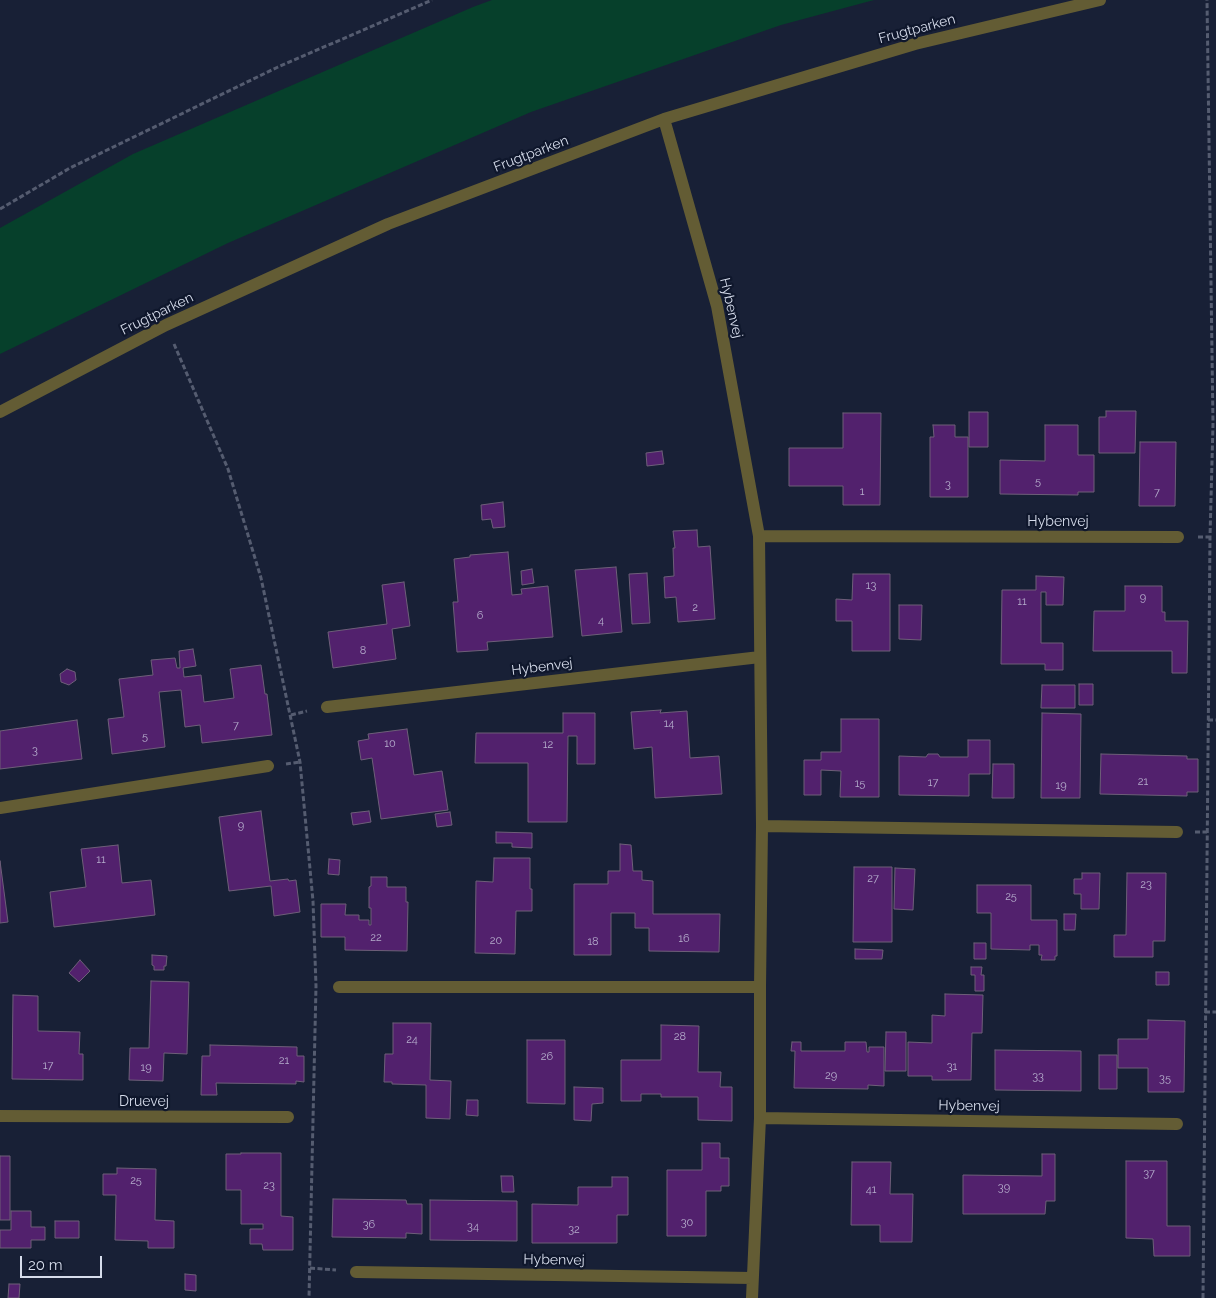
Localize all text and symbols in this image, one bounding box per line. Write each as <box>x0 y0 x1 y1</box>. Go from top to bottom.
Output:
street label: Frugtparken <box>877 11 957 47</box>
street label: Frugtparken <box>491 132 571 176</box>
street label: Hybenvej <box>716 276 746 340</box>
street label: Frugtparken <box>118 289 196 339</box>
house number: 5 <box>1035 475 1041 489</box>
house number: 3 <box>945 478 951 492</box>
house number: 1 <box>860 485 864 499</box>
house number: 7 <box>1154 486 1160 500</box>
street label: Hybenvej <box>1027 514 1089 530</box>
house number: 13 <box>866 579 876 593</box>
house number: 9 <box>1140 591 1146 605</box>
house number: 11 <box>1017 595 1027 609</box>
house number: 2 <box>692 601 698 615</box>
house number: 6 <box>477 609 483 623</box>
house number: 4 <box>598 614 604 628</box>
house number: 8 <box>360 644 366 658</box>
street label: Hybenvej <box>511 655 573 679</box>
house number: 14 <box>664 717 674 731</box>
house number: 7 <box>233 719 239 733</box>
house number: 5 <box>142 730 148 744</box>
house number: 10 <box>384 737 396 751</box>
house number: 12 <box>543 738 553 752</box>
house number: 3 <box>32 744 38 758</box>
house number: 21 <box>1138 775 1148 789</box>
house number: 17 <box>928 776 938 790</box>
house number: 15 <box>855 777 865 791</box>
house number: 19 <box>1055 779 1067 793</box>
house number: 9 <box>238 819 244 833</box>
house number: 11 <box>96 853 106 867</box>
house number: 27 <box>867 872 879 886</box>
house number: 23 <box>1140 878 1152 892</box>
house number: 25 <box>1005 890 1017 904</box>
house number: 22 <box>370 931 382 945</box>
house number: 16 <box>678 932 690 946</box>
house number: 20 <box>490 934 502 948</box>
house number: 18 <box>587 935 599 949</box>
house number: 28 <box>674 1030 686 1044</box>
house number: 24 <box>406 1033 418 1047</box>
house number: 26 <box>541 1050 553 1064</box>
house number: 21 <box>279 1054 289 1068</box>
house number: 17 <box>43 1059 53 1073</box>
house number: 31 <box>947 1060 957 1074</box>
house number: 19 <box>140 1061 152 1075</box>
house number: 29 <box>825 1069 837 1083</box>
house number: 33 <box>1032 1070 1044 1084</box>
house number: 35 <box>1159 1072 1171 1086</box>
street label: Druevej <box>119 1094 169 1110</box>
street label: Hybenvej <box>938 1097 1000 1115</box>
house number: 37 <box>1143 1167 1155 1181</box>
house number: 25 <box>130 1174 142 1188</box>
house number: 23 <box>263 1179 275 1193</box>
house number: 39 <box>998 1181 1010 1195</box>
house number: 41 <box>866 1183 876 1197</box>
house number: 30 <box>681 1216 693 1230</box>
house number: 36 <box>363 1218 375 1232</box>
house number: 34 <box>467 1220 479 1234</box>
house number: 32 <box>568 1223 580 1237</box>
scale bar <box>22 1246 105 1278</box>
street label: Hybenvej <box>523 1251 585 1269</box>
text: 20 m <box>28 1256 63 1274</box>

